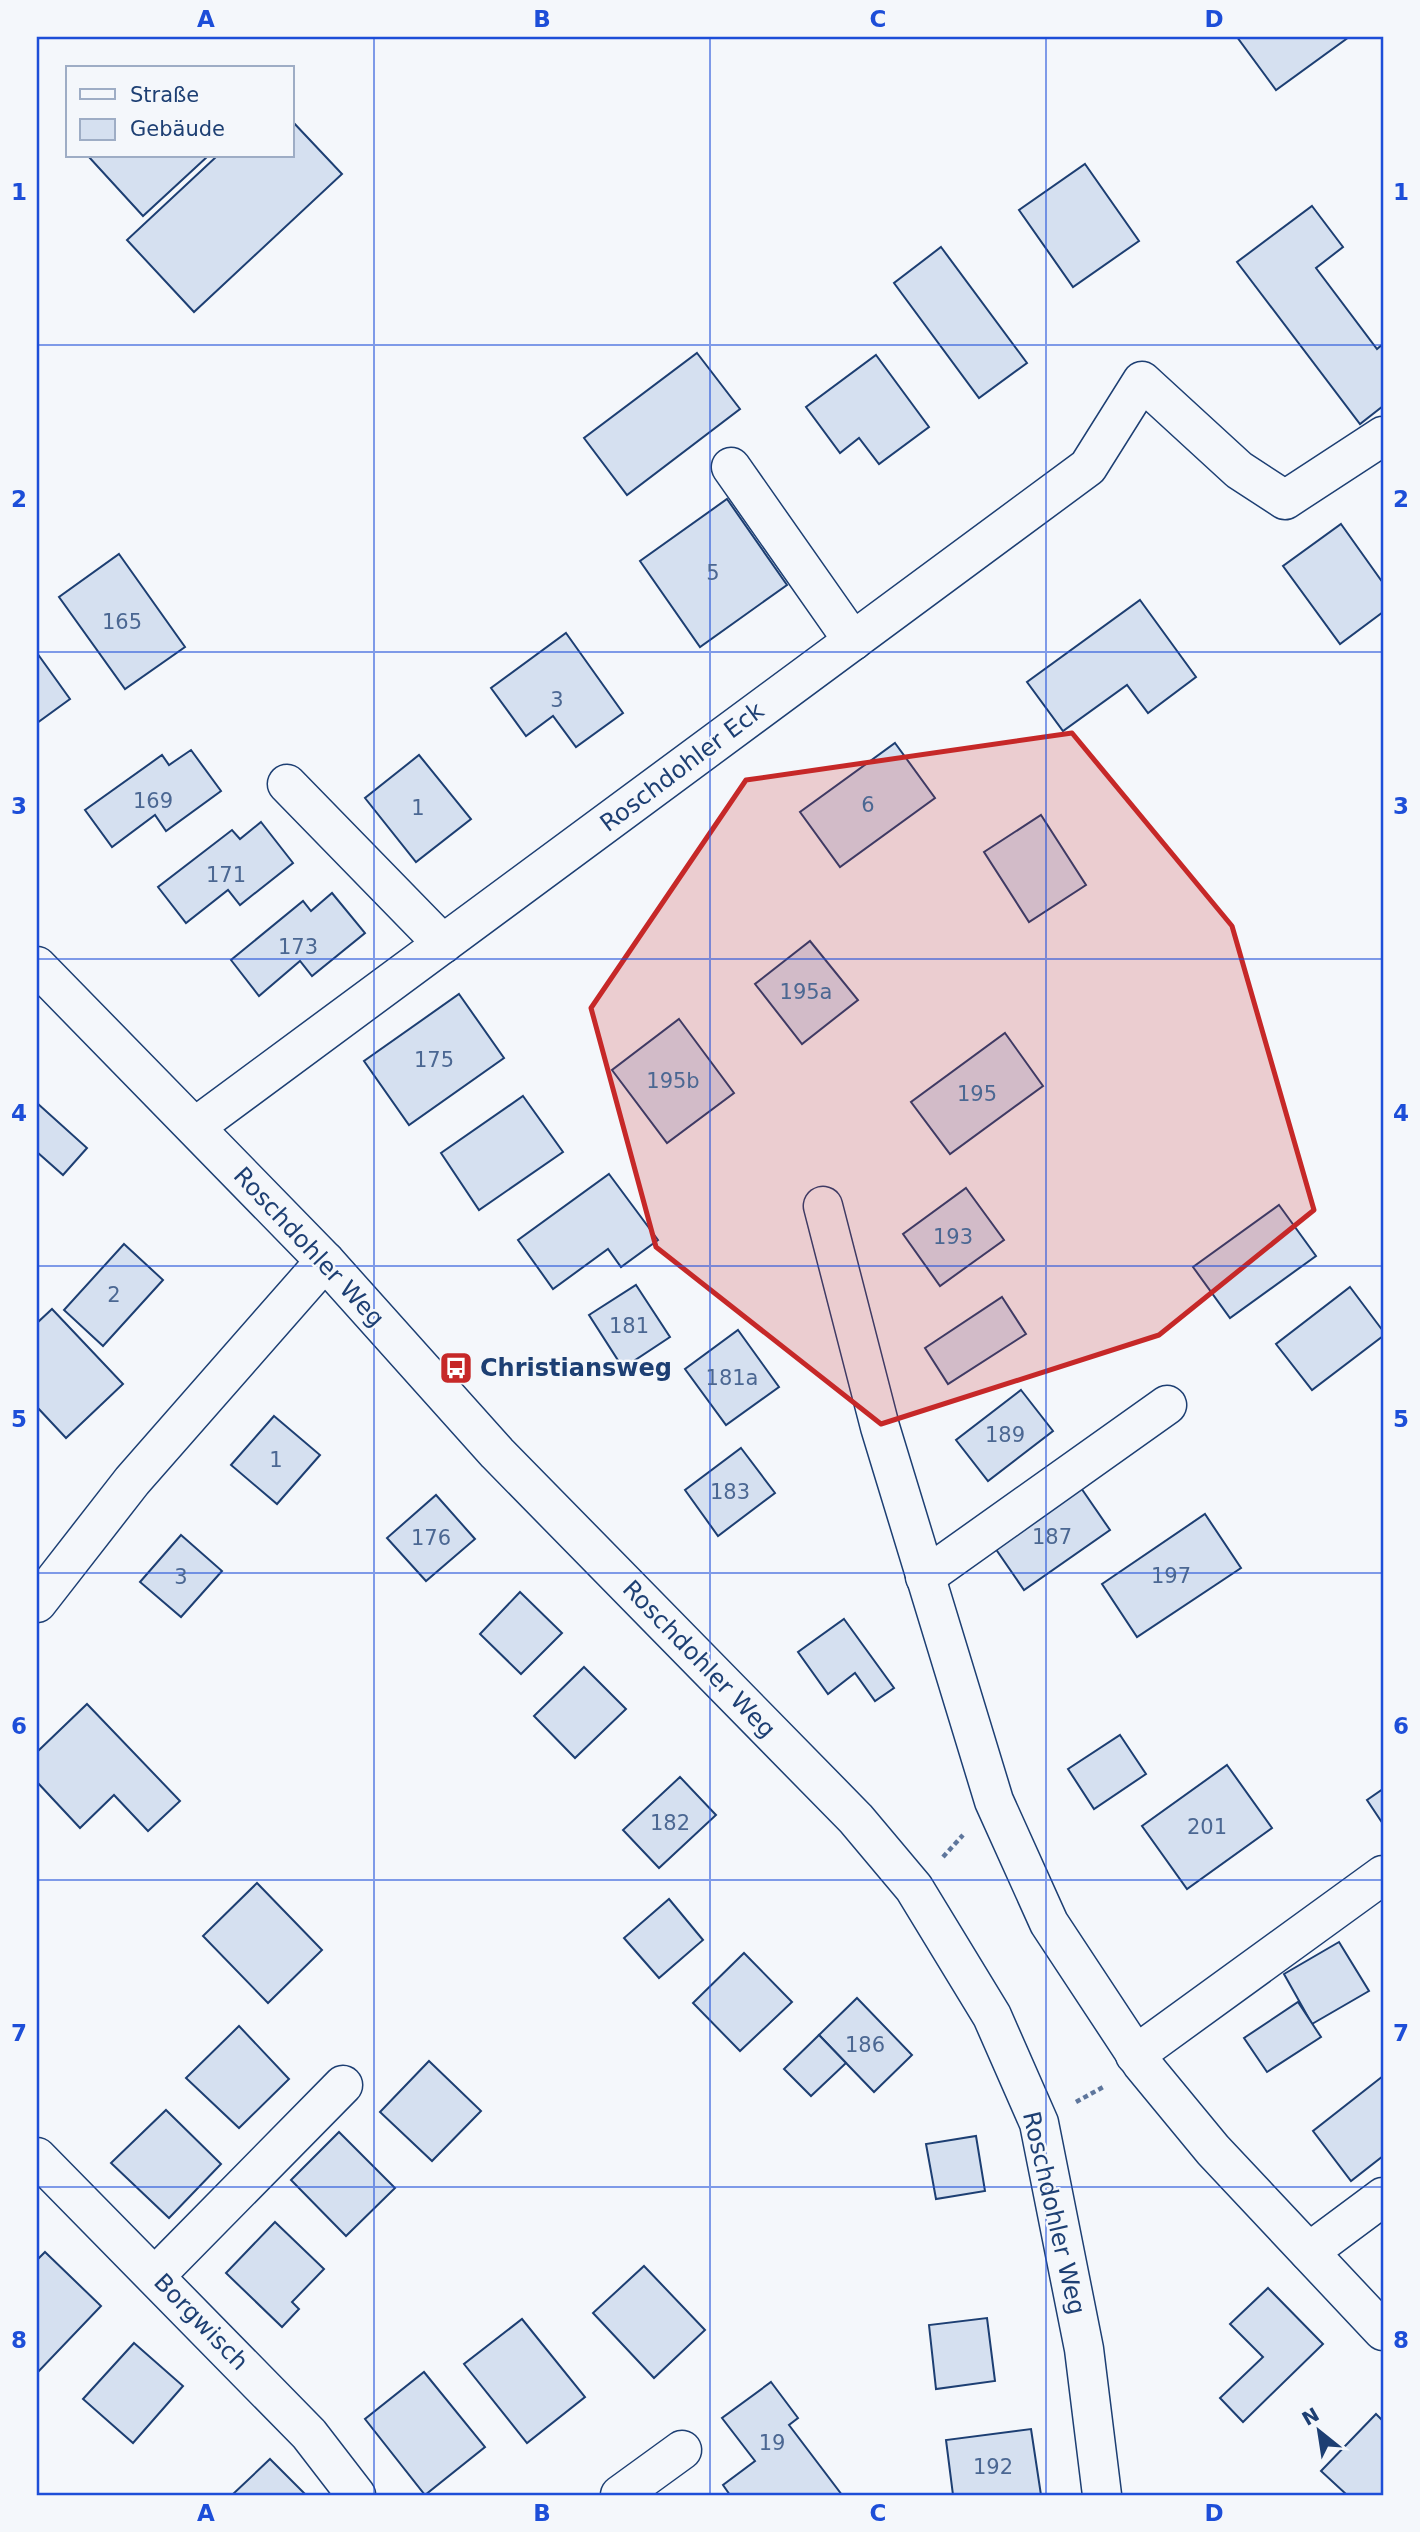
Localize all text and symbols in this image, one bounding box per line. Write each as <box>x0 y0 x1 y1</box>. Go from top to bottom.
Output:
text: A <box>197 6 215 32</box>
text: B <box>533 6 551 32</box>
text: C <box>870 6 886 32</box>
text: D <box>1204 6 1224 32</box>
legend <box>66 66 294 158</box>
text: Straße <box>130 83 199 107</box>
text: Gebäude <box>130 117 225 141</box>
text: 1 <box>11 179 27 205</box>
text: 1 <box>1393 179 1409 205</box>
text: 2 <box>11 486 27 512</box>
text: 2 <box>1393 486 1409 512</box>
house number: 5 <box>706 561 720 585</box>
house number: 165 <box>102 610 142 634</box>
house number: 3 <box>550 688 564 712</box>
street label: Roschdohler Eck <box>595 696 769 838</box>
house number: 169 <box>133 789 173 813</box>
text: 3 <box>11 793 27 819</box>
house number: 6 <box>861 793 875 817</box>
text: 3 <box>1393 793 1409 819</box>
house number: 1 <box>411 796 425 820</box>
house number: 171 <box>206 863 246 887</box>
house number: 173 <box>278 935 318 959</box>
house number: 195a <box>780 980 832 1004</box>
house number: 175 <box>414 1048 454 1072</box>
house number: 195b <box>646 1069 700 1093</box>
house number: 195 <box>957 1082 997 1106</box>
text: 4 <box>11 1100 27 1126</box>
text: 4 <box>1393 1100 1409 1126</box>
street label: Roschdohler Weg <box>228 1162 390 1332</box>
house number: 193 <box>933 1225 973 1249</box>
house number: 2 <box>107 1283 121 1307</box>
house number: 181 <box>609 1314 649 1338</box>
bus stop icon: Christiansweg <box>437 1349 475 1387</box>
place label: Christiansweg <box>480 1354 672 1382</box>
house number: 181a <box>706 1366 758 1390</box>
text: 5 <box>11 1406 27 1432</box>
text: 5 <box>1393 1406 1409 1432</box>
house number: 189 <box>985 1423 1025 1447</box>
house number: 1 <box>269 1448 283 1472</box>
house number: 183 <box>710 1480 750 1504</box>
house number: 187 <box>1032 1525 1072 1549</box>
house number: 176 <box>411 1526 451 1550</box>
house number: 197 <box>1151 1564 1191 1588</box>
house number: 3 <box>174 1565 188 1589</box>
street label: Roschdohler Weg <box>617 1575 781 1743</box>
text: 6 <box>11 1713 27 1739</box>
text: 6 <box>1393 1713 1409 1739</box>
house number: 182 <box>650 1811 690 1835</box>
house number: 201 <box>1187 1815 1227 1839</box>
text: 7 <box>11 2020 27 2046</box>
text: 7 <box>1393 2020 1409 2046</box>
house number: 186 <box>845 2033 885 2057</box>
street label: Roschdohler Weg <box>1017 2109 1091 2317</box>
street label: Borgwisch <box>148 2268 254 2376</box>
text: 8 <box>11 2327 27 2353</box>
text: 8 <box>1393 2327 1409 2353</box>
north arrow <box>1284 2396 1354 2466</box>
text: N <box>1298 2403 1323 2430</box>
house number: 19 <box>759 2431 785 2455</box>
house number: 192 <box>973 2455 1013 2479</box>
text: A <box>197 2500 215 2526</box>
text: B <box>533 2500 551 2526</box>
text: C <box>870 2500 886 2526</box>
text: D <box>1204 2500 1224 2526</box>

